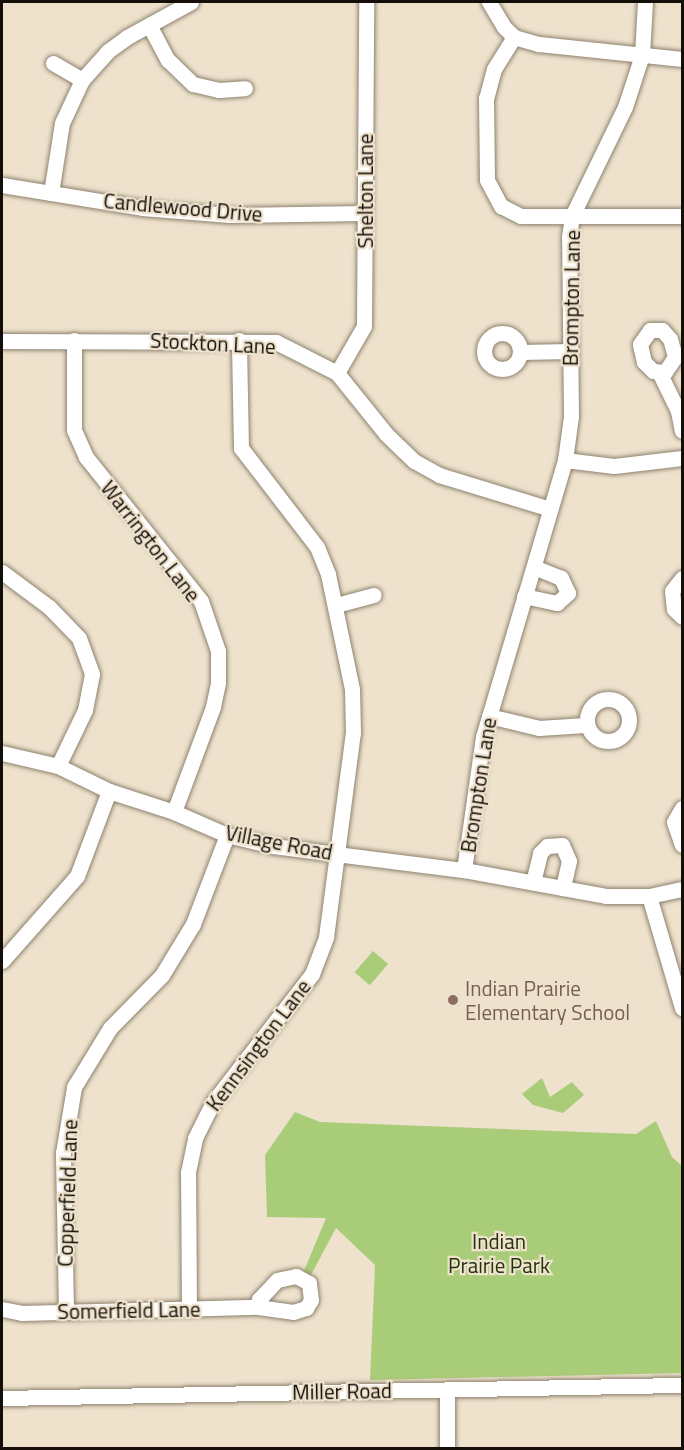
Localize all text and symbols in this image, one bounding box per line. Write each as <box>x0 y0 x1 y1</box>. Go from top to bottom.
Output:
street label: Shelton Lane <box>352 134 378 248</box>
street label: Candlewood Drive <box>102 188 264 226</box>
street label: Brompton Lane <box>557 230 585 366</box>
street label: Stockton Lane <box>150 327 276 359</box>
street label: Warrington Lane <box>96 475 206 607</box>
street label: Brompton Lane <box>455 716 501 854</box>
street label: Village Road <box>223 819 335 865</box>
street label: Kennsington Lane <box>200 974 316 1116</box>
place label: Indian Prairie Elementary School <box>465 975 630 1025</box>
marker: Indian Prairie Elementary School <box>446 993 460 1007</box>
street label: Copperfield Lane <box>52 1119 82 1267</box>
park label: Indian Prairie Park <box>448 1228 550 1278</box>
street label: Somerfield Lane <box>57 1296 201 1324</box>
street label: Miller Road <box>292 1378 392 1404</box>

